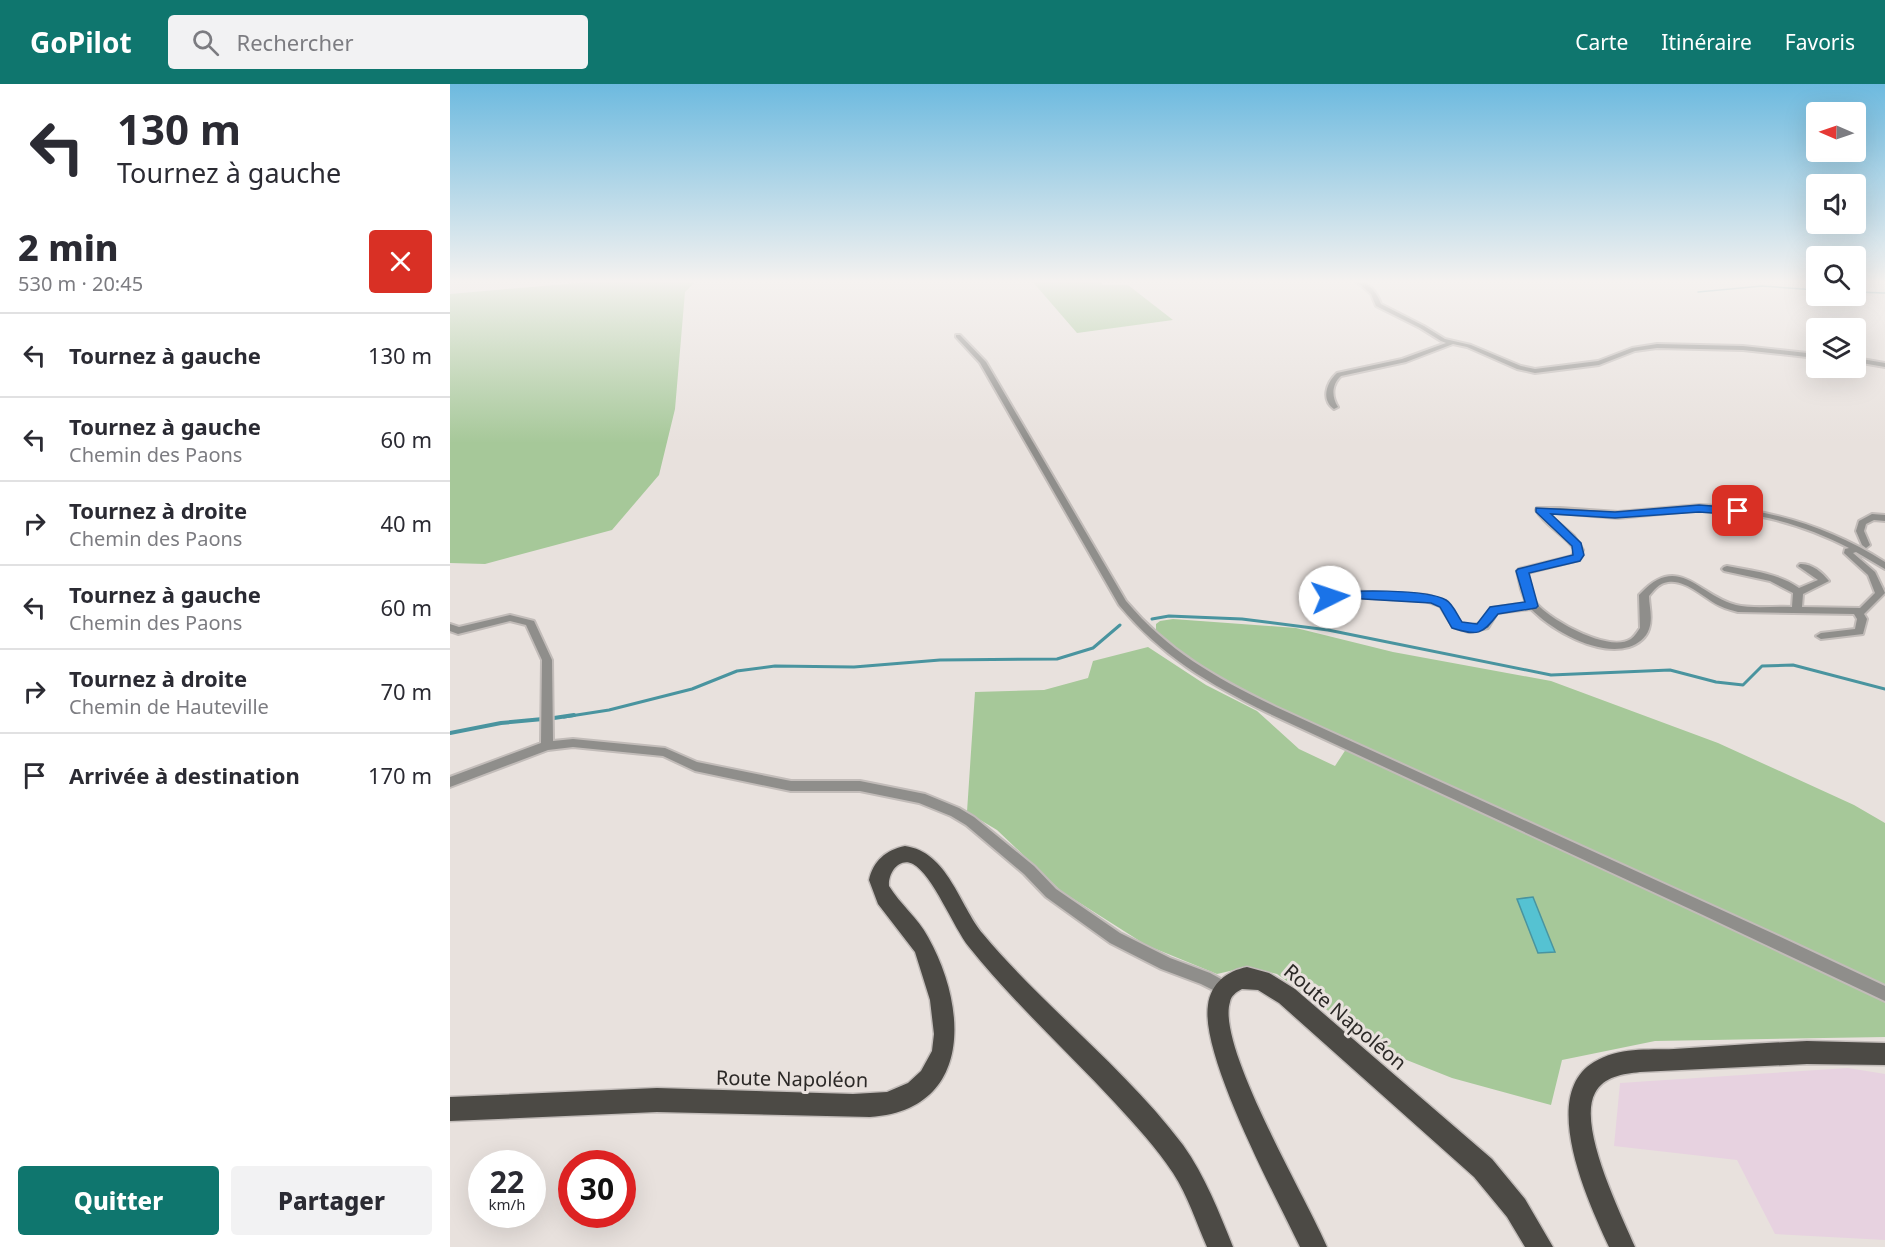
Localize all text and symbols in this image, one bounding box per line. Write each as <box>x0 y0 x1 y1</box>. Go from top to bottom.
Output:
search box <box>168 15 588 69</box>
text: GoPilot <box>30 23 132 61</box>
icon: search <box>189 26 222 59</box>
text: Rechercher <box>237 27 353 57</box>
text: Carte <box>1575 28 1628 56</box>
text: Itinéraire <box>1661 28 1752 56</box>
text: Favoris <box>1785 28 1855 56</box>
text: 130 m <box>117 100 241 157</box>
north arrow <box>1806 102 1866 162</box>
map controls <box>1806 102 1866 378</box>
icon: left <box>18 108 96 186</box>
text: Tournez à gauche <box>117 154 341 191</box>
button: sound <box>1806 174 1866 234</box>
text: 2 min <box>18 223 119 272</box>
button: close <box>369 230 432 293</box>
button: search <box>1806 246 1866 306</box>
text: 530 m · 20:45 <box>18 270 143 297</box>
button: layers <box>1806 318 1866 378</box>
icon: left <box>18 339 51 372</box>
text: Tournez à gauche <box>69 340 261 370</box>
text: 130 m <box>368 340 432 370</box>
text: Tournez à gauche <box>69 411 261 441</box>
icon: left <box>18 423 51 456</box>
text: 60 m <box>381 424 432 454</box>
text: Chemin des Paons <box>69 441 242 468</box>
pin <box>1712 485 1763 536</box>
icon: arrive <box>1721 494 1754 527</box>
text: Tournez à droite <box>69 495 247 525</box>
icon: right <box>18 507 51 540</box>
text: 40 m <box>381 508 432 538</box>
text: Chemin des Paons <box>69 525 242 552</box>
position arrow <box>1298 565 1362 629</box>
text: Tournez à gauche <box>69 579 261 609</box>
icon: left <box>18 591 51 624</box>
text: 60 m <box>381 592 432 622</box>
text: Chemin des Paons <box>69 609 242 636</box>
text: Tournez à droite <box>69 663 247 693</box>
icon: right <box>18 675 51 708</box>
text: 70 m <box>381 676 432 706</box>
text: Chemin de Hauteville <box>69 693 269 720</box>
icon: arrive <box>18 759 51 792</box>
text: Arrivée à destination <box>69 760 300 790</box>
text: 170 m <box>368 760 432 790</box>
street label: Route Napoléon <box>1278 957 1412 1076</box>
street label: Route Napoléon <box>716 1064 868 1093</box>
speed limit sign: 30 <box>558 1150 636 1228</box>
text: 22 <box>490 1161 524 1202</box>
button: Quitter <box>18 1166 219 1235</box>
button: Partager <box>231 1166 432 1235</box>
text: km/h <box>489 1194 525 1214</box>

